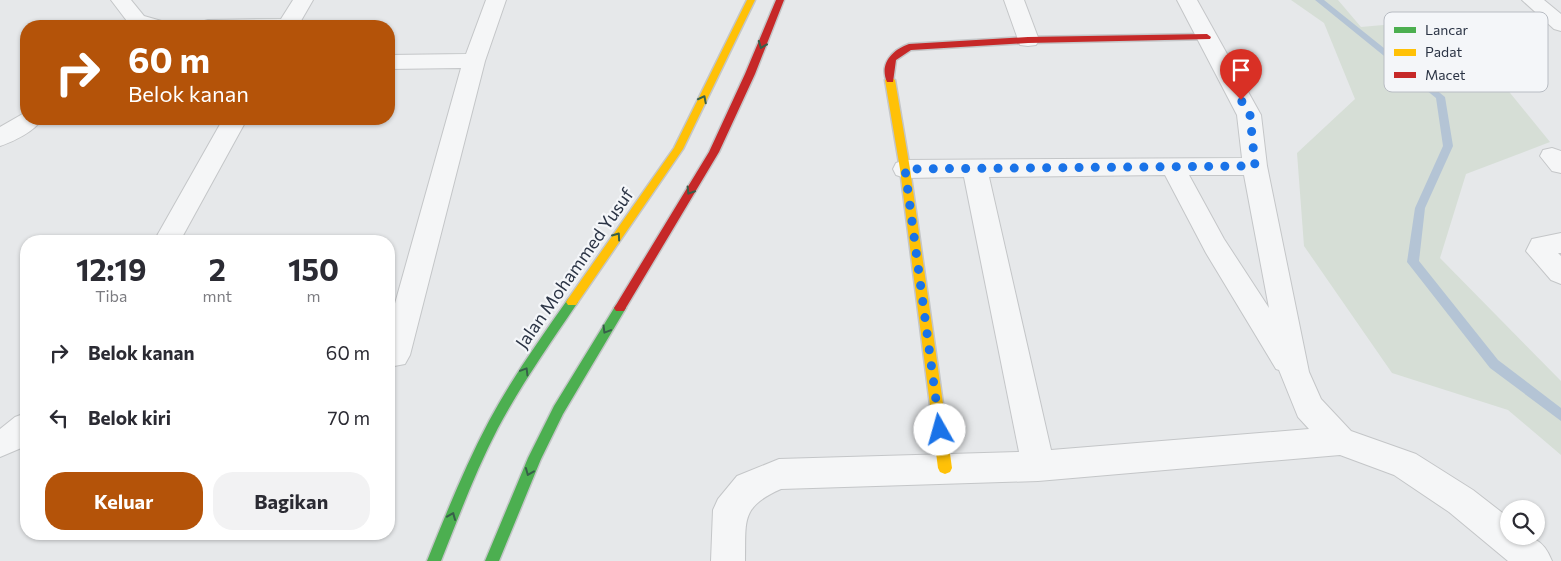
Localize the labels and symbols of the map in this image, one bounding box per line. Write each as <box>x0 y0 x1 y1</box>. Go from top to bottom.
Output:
legend <box>1384 12 1548 92</box>
text: Lancar <box>1425 21 1469 38</box>
one-way arrow <box>757 40 768 49</box>
text: Padat <box>1425 43 1463 60</box>
pin <box>1220 49 1262 100</box>
text: Macet <box>1425 66 1466 83</box>
one-way arrow <box>697 95 707 104</box>
street label: Jalan Mohammed Yusuf <box>510 183 638 352</box>
one-way arrow <box>687 185 697 194</box>
one-way arrow <box>611 233 620 242</box>
one-way arrow <box>603 324 613 333</box>
one-way arrow <box>519 367 529 376</box>
position arrow <box>913 403 965 455</box>
one-way arrow <box>524 468 534 476</box>
one-way arrow <box>446 512 457 521</box>

